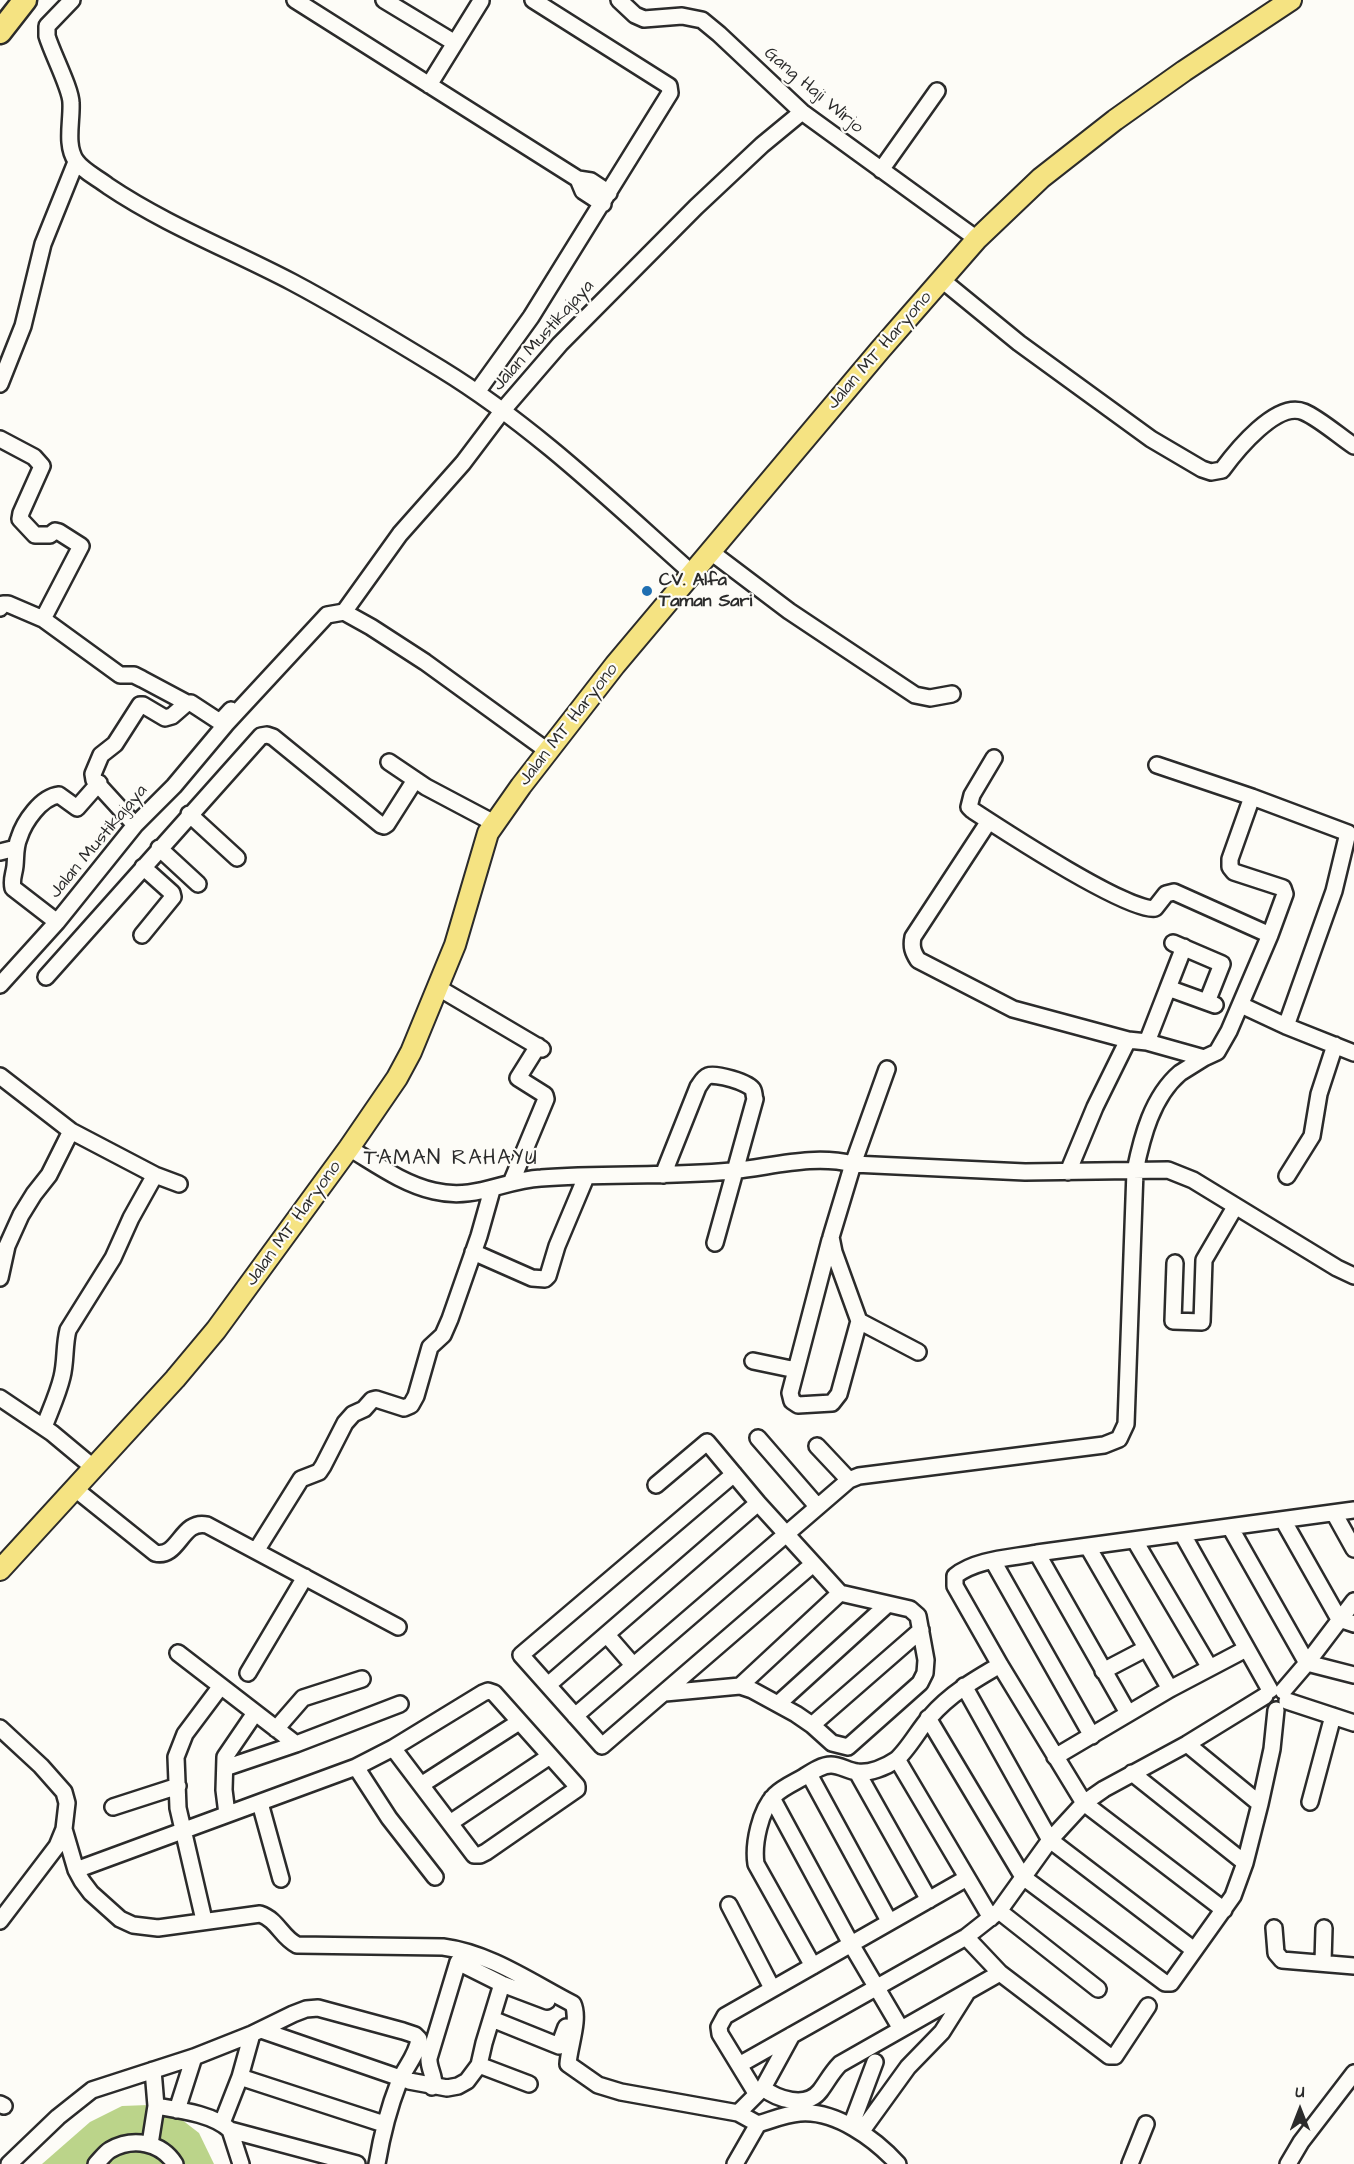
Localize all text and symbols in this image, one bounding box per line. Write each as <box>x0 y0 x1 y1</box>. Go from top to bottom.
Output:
street label: Gang Haji Wirjo <box>759 43 867 139</box>
street label: Jalan Mustikajaya <box>489 276 599 396</box>
street label: Jalan MT Haryono <box>823 288 937 414</box>
place label: CV. Alfa Taman Sari <box>659 570 752 612</box>
marker: CV. Alfa Taman Sari <box>640 584 654 598</box>
street label: Jalan MT Haryono <box>515 660 623 790</box>
street label: Jalan Mustikajaya <box>45 781 153 903</box>
district label: TAMAN RAHAYU <box>364 1147 538 1173</box>
street label: Jalan MT Haryono <box>241 1157 347 1291</box>
north arrow <box>1270 2080 1330 2140</box>
text: U <box>1296 2081 1304 2103</box>

